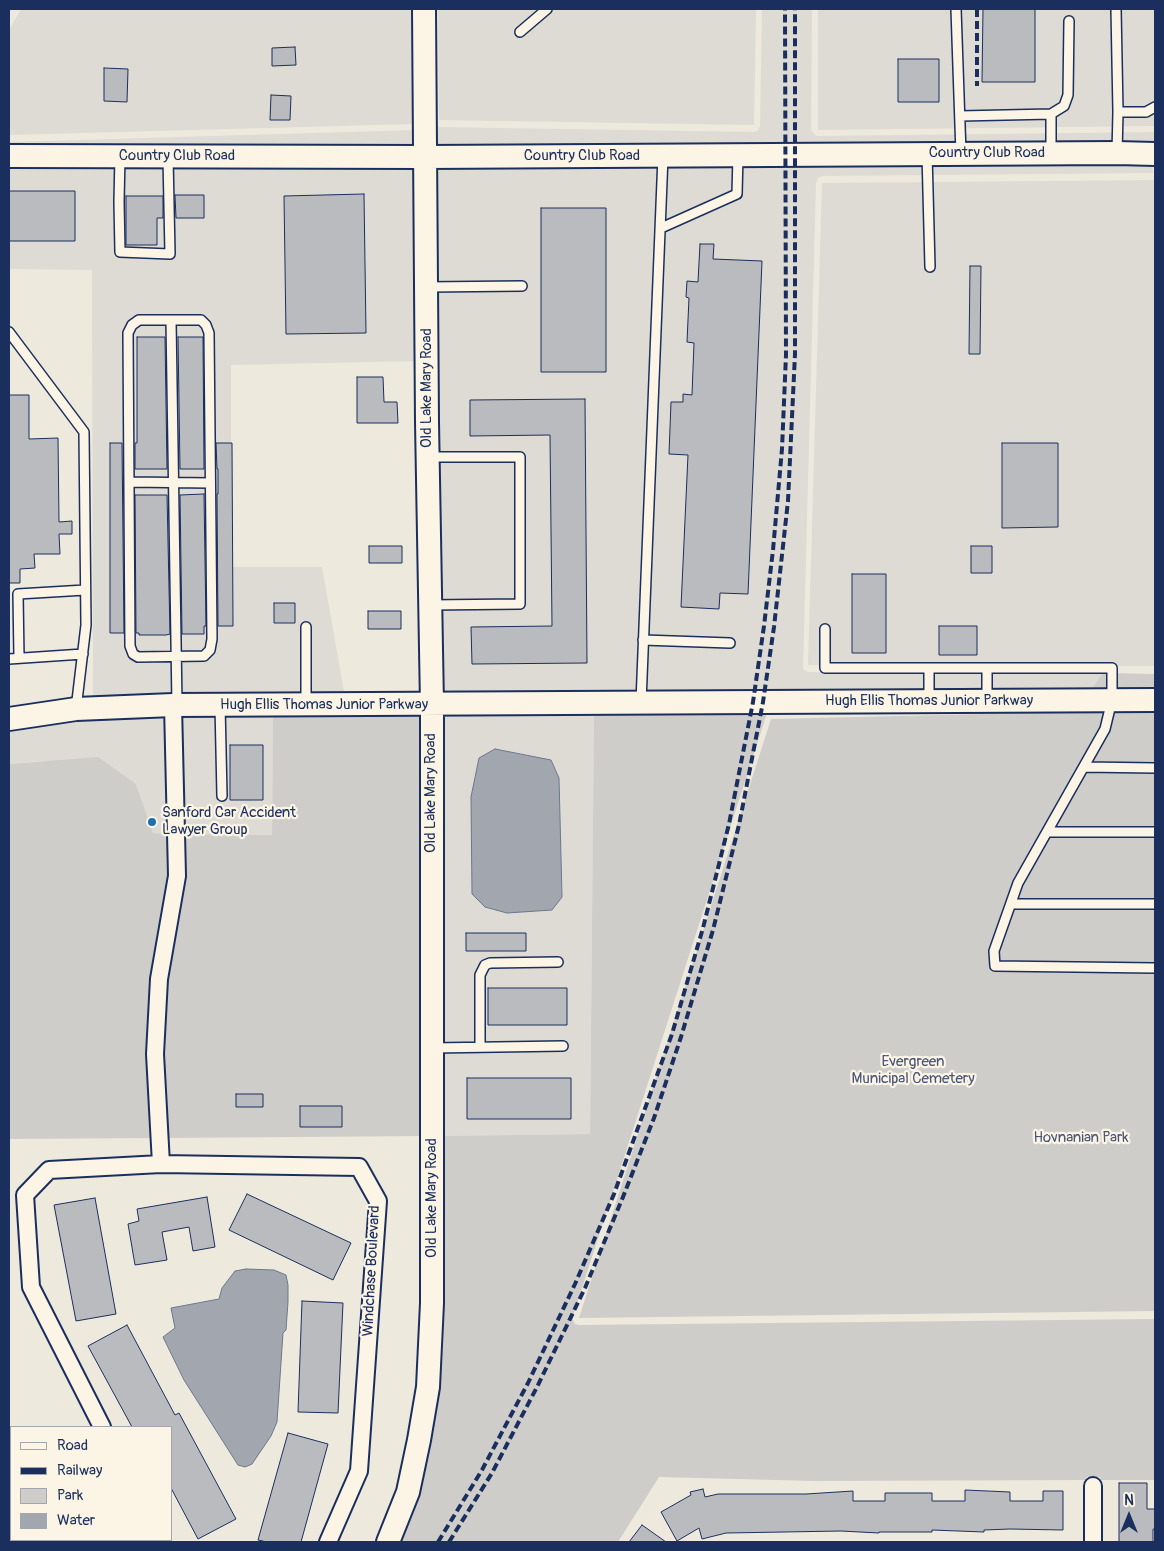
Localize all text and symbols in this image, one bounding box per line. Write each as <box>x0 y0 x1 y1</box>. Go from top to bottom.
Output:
street label: Country Club Road <box>929 144 1045 162</box>
street label: Country Club Road <box>119 147 235 165</box>
street label: Country Club Road <box>524 147 640 165</box>
street label: Old Lake Mary Road <box>418 328 436 448</box>
street label: Hugh Ellis Thomas Junior Parkway <box>825 692 1033 710</box>
street label: Hugh Ellis Thomas Junior Parkway <box>220 696 428 714</box>
street label: Old Lake Mary Road <box>422 733 440 853</box>
place label: Sanford Car Accident Lawyer Group <box>162 804 296 839</box>
marker: Sanford Car Accident Lawyer Group <box>146 816 158 828</box>
park label: Evergreen Municipal Cemetery <box>851 1053 975 1088</box>
park label: Hovnanian Park <box>1033 1129 1129 1147</box>
street label: Old Lake Mary Road <box>423 1138 441 1258</box>
street label: Windchase Boulevard <box>360 1205 384 1337</box>
legend <box>10 1426 172 1541</box>
text: Road <box>57 1436 88 1455</box>
text: Railway <box>57 1461 102 1480</box>
text: Park <box>57 1486 83 1505</box>
north arrow <box>1104 1491 1154 1541</box>
text: N <box>1124 1492 1134 1509</box>
text: Water <box>57 1511 95 1530</box>

